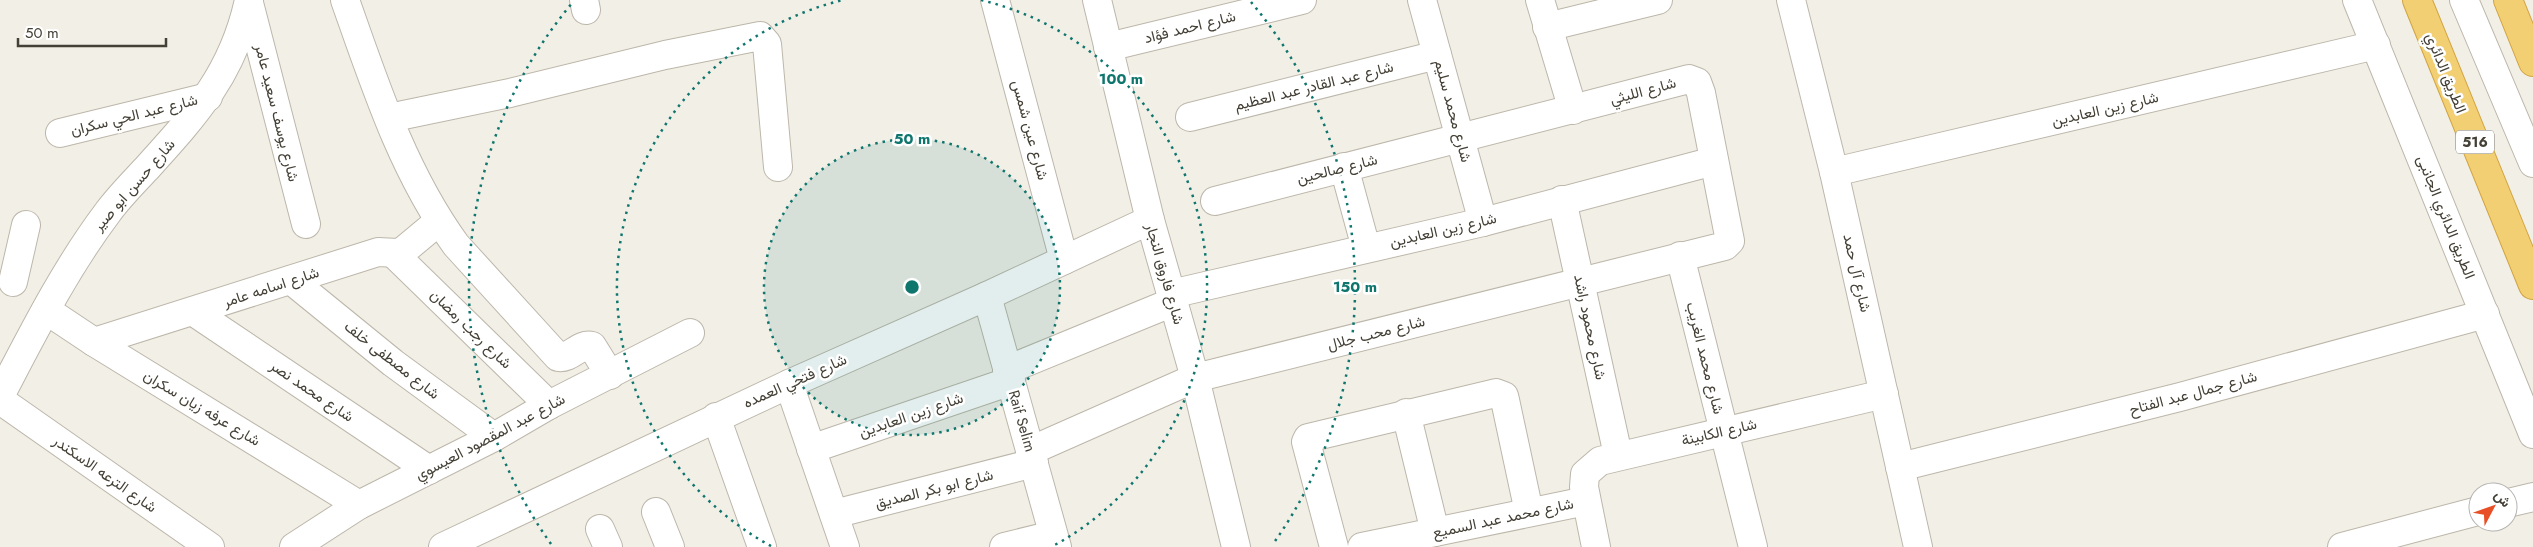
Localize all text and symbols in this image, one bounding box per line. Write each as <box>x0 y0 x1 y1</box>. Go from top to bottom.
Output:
street label: شارع احمد فؤاد <box>1142 5 1238 49</box>
scale bar <box>18 15 165 47</box>
text: 50 m <box>25 22 59 44</box>
street label: الطريق الدائري <box>2418 30 2472 117</box>
street label: شارع يوسف سعيد عامر <box>249 41 305 184</box>
street label: شارع عبد القادر عبد العظيم <box>1232 56 1396 116</box>
street label: شارع محمد سليم <box>1429 57 1477 165</box>
text: 100 m <box>1099 68 1143 90</box>
street label: شارع الليثي <box>1607 72 1679 112</box>
street label: شارع عين شمس <box>1006 78 1054 183</box>
street label: شارع زين العابدين <box>2049 86 2161 132</box>
street label: شارع عبد الحي سكران <box>68 89 201 143</box>
text: 50 m <box>894 128 930 150</box>
road number: 516 <box>2456 130 2494 154</box>
street label: شارع حسن ابو صير <box>87 134 180 237</box>
street label: شارع صالحين <box>1294 148 1380 190</box>
street label: الطريق الدائري الجانبى <box>2409 152 2481 283</box>
street label: شارع زين العابدين <box>1387 207 1499 253</box>
street label: شارع فاروق النجار <box>1140 220 1190 327</box>
street label: شارع آل حمد <box>1837 232 1877 315</box>
street label: شارع اسامه عامر <box>219 261 322 313</box>
street label: شارع محمود راشد <box>1568 272 1612 382</box>
text: 150 m <box>1333 276 1377 298</box>
centre of rings <box>903 278 921 296</box>
street label: شارع رجب رمضان <box>425 284 517 374</box>
street label: شارع محمد الغريب <box>1680 300 1730 416</box>
street label: شارع محب جلال <box>1325 310 1427 356</box>
street label: شارع مصطفى خلف <box>339 316 445 405</box>
street label: شارع فتحي العمده <box>740 348 851 416</box>
street label: شارع محمد نصر <box>265 354 358 427</box>
street label: شارع عرفه زيان سكران <box>139 364 265 452</box>
street label: شارع جمال عبد الفتاح <box>2126 365 2260 421</box>
street label: شارع زين العابدين <box>856 387 966 443</box>
street label: شارع عبد المقصود العيسوي <box>411 388 570 488</box>
street label: Raif Selim <box>1003 388 1041 454</box>
street label: شارع الكابينة <box>1679 413 1759 451</box>
street label: شارع الترعه الاسكندر <box>48 429 162 518</box>
street label: شارع ابو بكر الصديق <box>873 464 996 514</box>
north arrow <box>2468 482 2518 532</box>
text: ش <box>2490 486 2516 512</box>
street label: شارع محمد عبد السميع <box>1430 492 1576 544</box>

